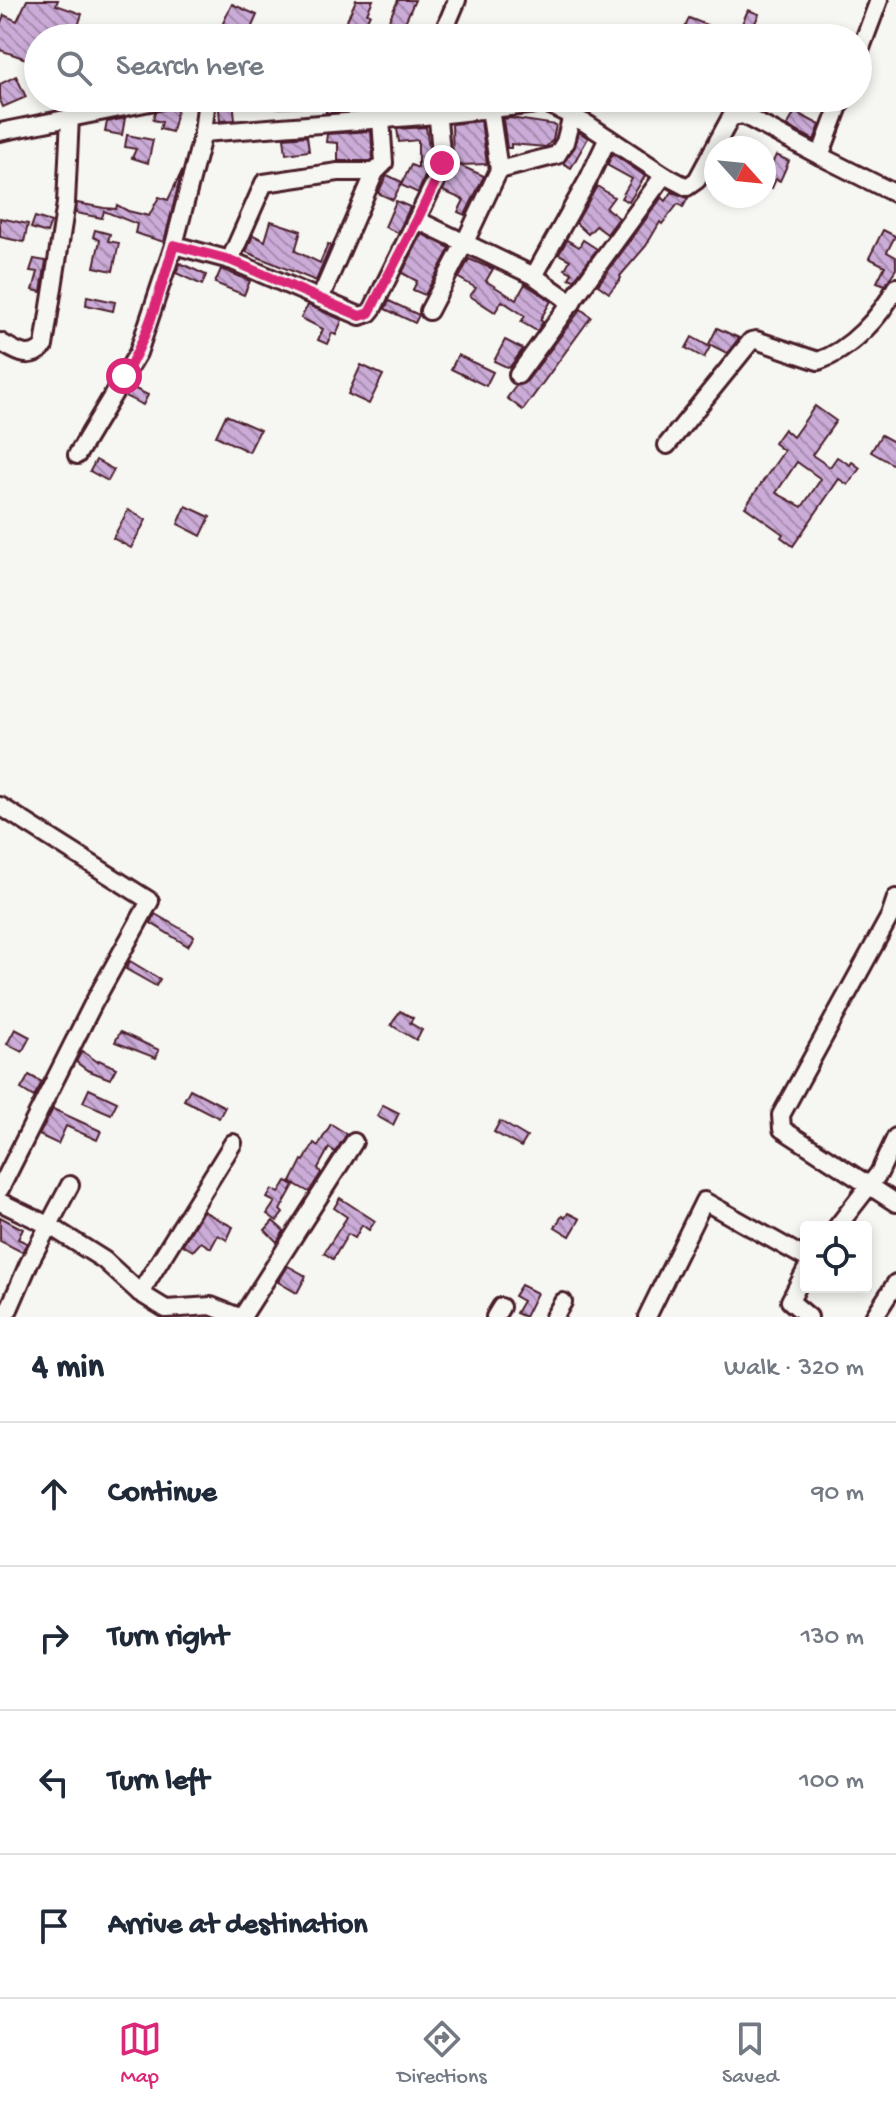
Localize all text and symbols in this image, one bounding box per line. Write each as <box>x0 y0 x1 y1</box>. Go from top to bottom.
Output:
search box <box>24 24 872 112</box>
icon: search <box>52 46 96 90</box>
text: Search here <box>116 51 264 86</box>
north arrow <box>704 136 776 208</box>
route end <box>424 145 460 181</box>
route start <box>106 358 142 394</box>
map controls <box>800 1221 872 1293</box>
button: locate <box>800 1221 872 1293</box>
text: 4 min <box>32 1349 104 1389</box>
text: Walk · 320 m <box>724 1354 864 1385</box>
icon: ahead <box>32 1472 76 1516</box>
text: Continue <box>108 1477 217 1512</box>
text: 90 m <box>812 1479 864 1510</box>
icon: right <box>32 1616 76 1660</box>
text: Turn right <box>108 1621 228 1656</box>
text: 130 m <box>801 1623 864 1654</box>
icon: left <box>32 1760 76 1804</box>
text: Turn left <box>108 1765 209 1800</box>
text: 100 m <box>799 1767 864 1798</box>
icon: arrive <box>32 1904 76 1948</box>
text: Arrive at destination <box>108 1909 368 1944</box>
tab: Map <box>118 2017 162 2091</box>
tab: Directions <box>397 2017 487 2091</box>
tab: Saved <box>722 2017 778 2091</box>

